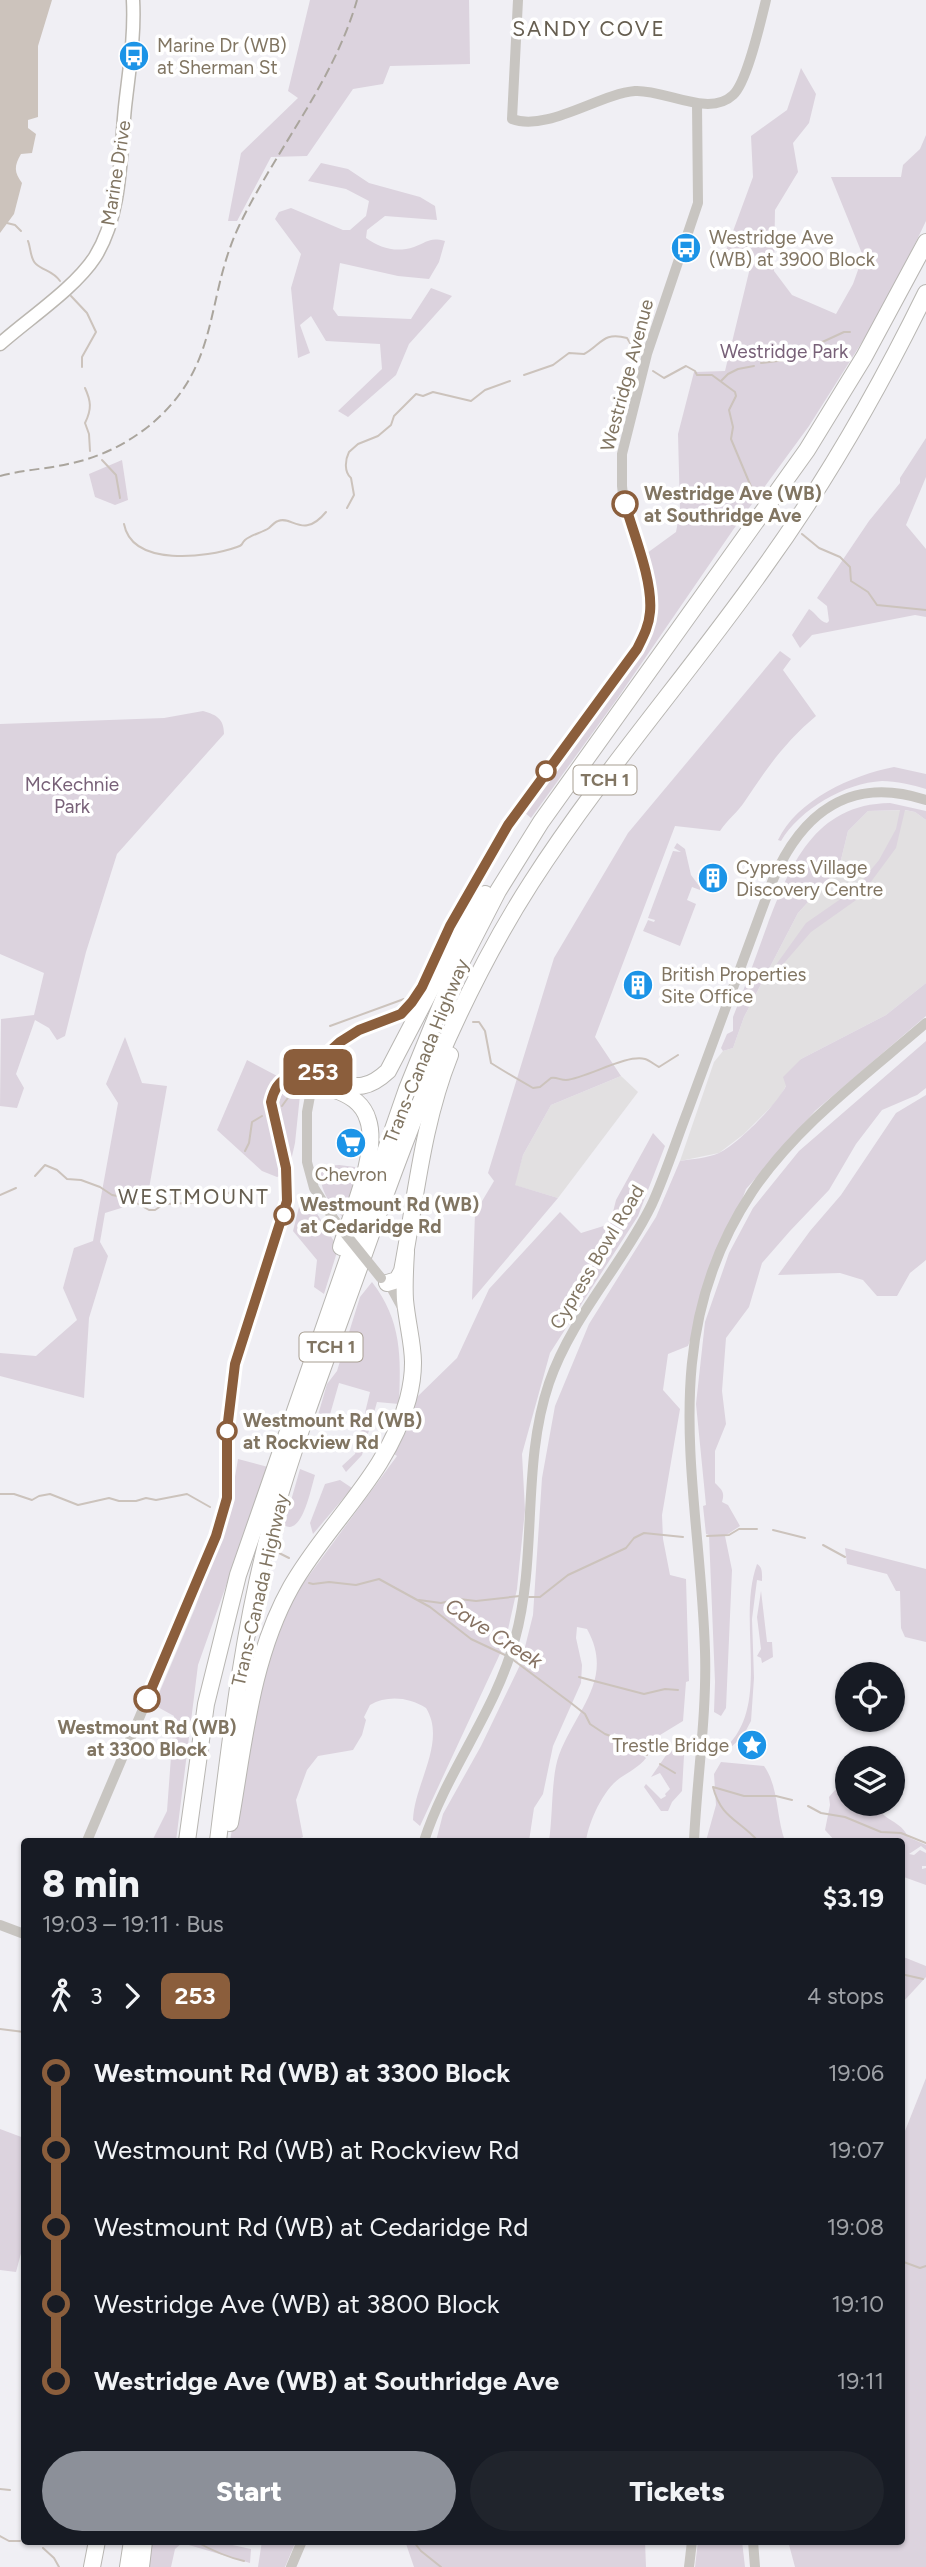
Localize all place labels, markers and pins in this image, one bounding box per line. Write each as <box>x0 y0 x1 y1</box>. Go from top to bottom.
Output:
place label: Marine Dr (WB) at Sherman St <box>157 34 287 79</box>
bus stop icon: Marine Dr (WB) at Sherman St <box>117 39 151 73</box>
place label: Westridge Ave (WB) at 3900 Block <box>709 226 876 271</box>
bus stop icon: Westridge Ave (WB) at 3900 Block <box>669 231 703 265</box>
place label: Westridge Ave (WB) at Southridge Ave <box>644 482 822 527</box>
marker: Westridge Ave (WB) at Southridge Ave <box>612 491 638 517</box>
unlabelled marker <box>536 761 556 781</box>
place label: Cypress Village Discovery Centre <box>736 856 883 901</box>
building icon: Cypress Village Discovery Centre <box>696 861 730 895</box>
place label: British Properties Site Office <box>661 963 807 1008</box>
building icon: British Properties Site Office <box>621 968 655 1002</box>
supermarket icon: Chevron <box>334 1126 368 1160</box>
place label: Chevron <box>315 1163 387 1186</box>
place label: Westmount Rd (WB) at Cedaridge Rd <box>300 1193 479 1238</box>
marker: Westmount Rd (WB) at Cedaridge Rd <box>274 1205 294 1225</box>
place label: Westmount Rd (WB) at Rockview Rd <box>243 1409 422 1454</box>
marker: Westmount Rd (WB) at Rockview Rd <box>217 1421 237 1441</box>
marker: Westmount Rd (WB) at 3300 Block <box>134 1686 160 1712</box>
place label: Westmount Rd (WB) at 3300 Block <box>57 1716 237 1761</box>
place icon: Trestle Bridge <box>735 1728 769 1762</box>
place label: Trestle Bridge <box>612 1734 729 1757</box>

